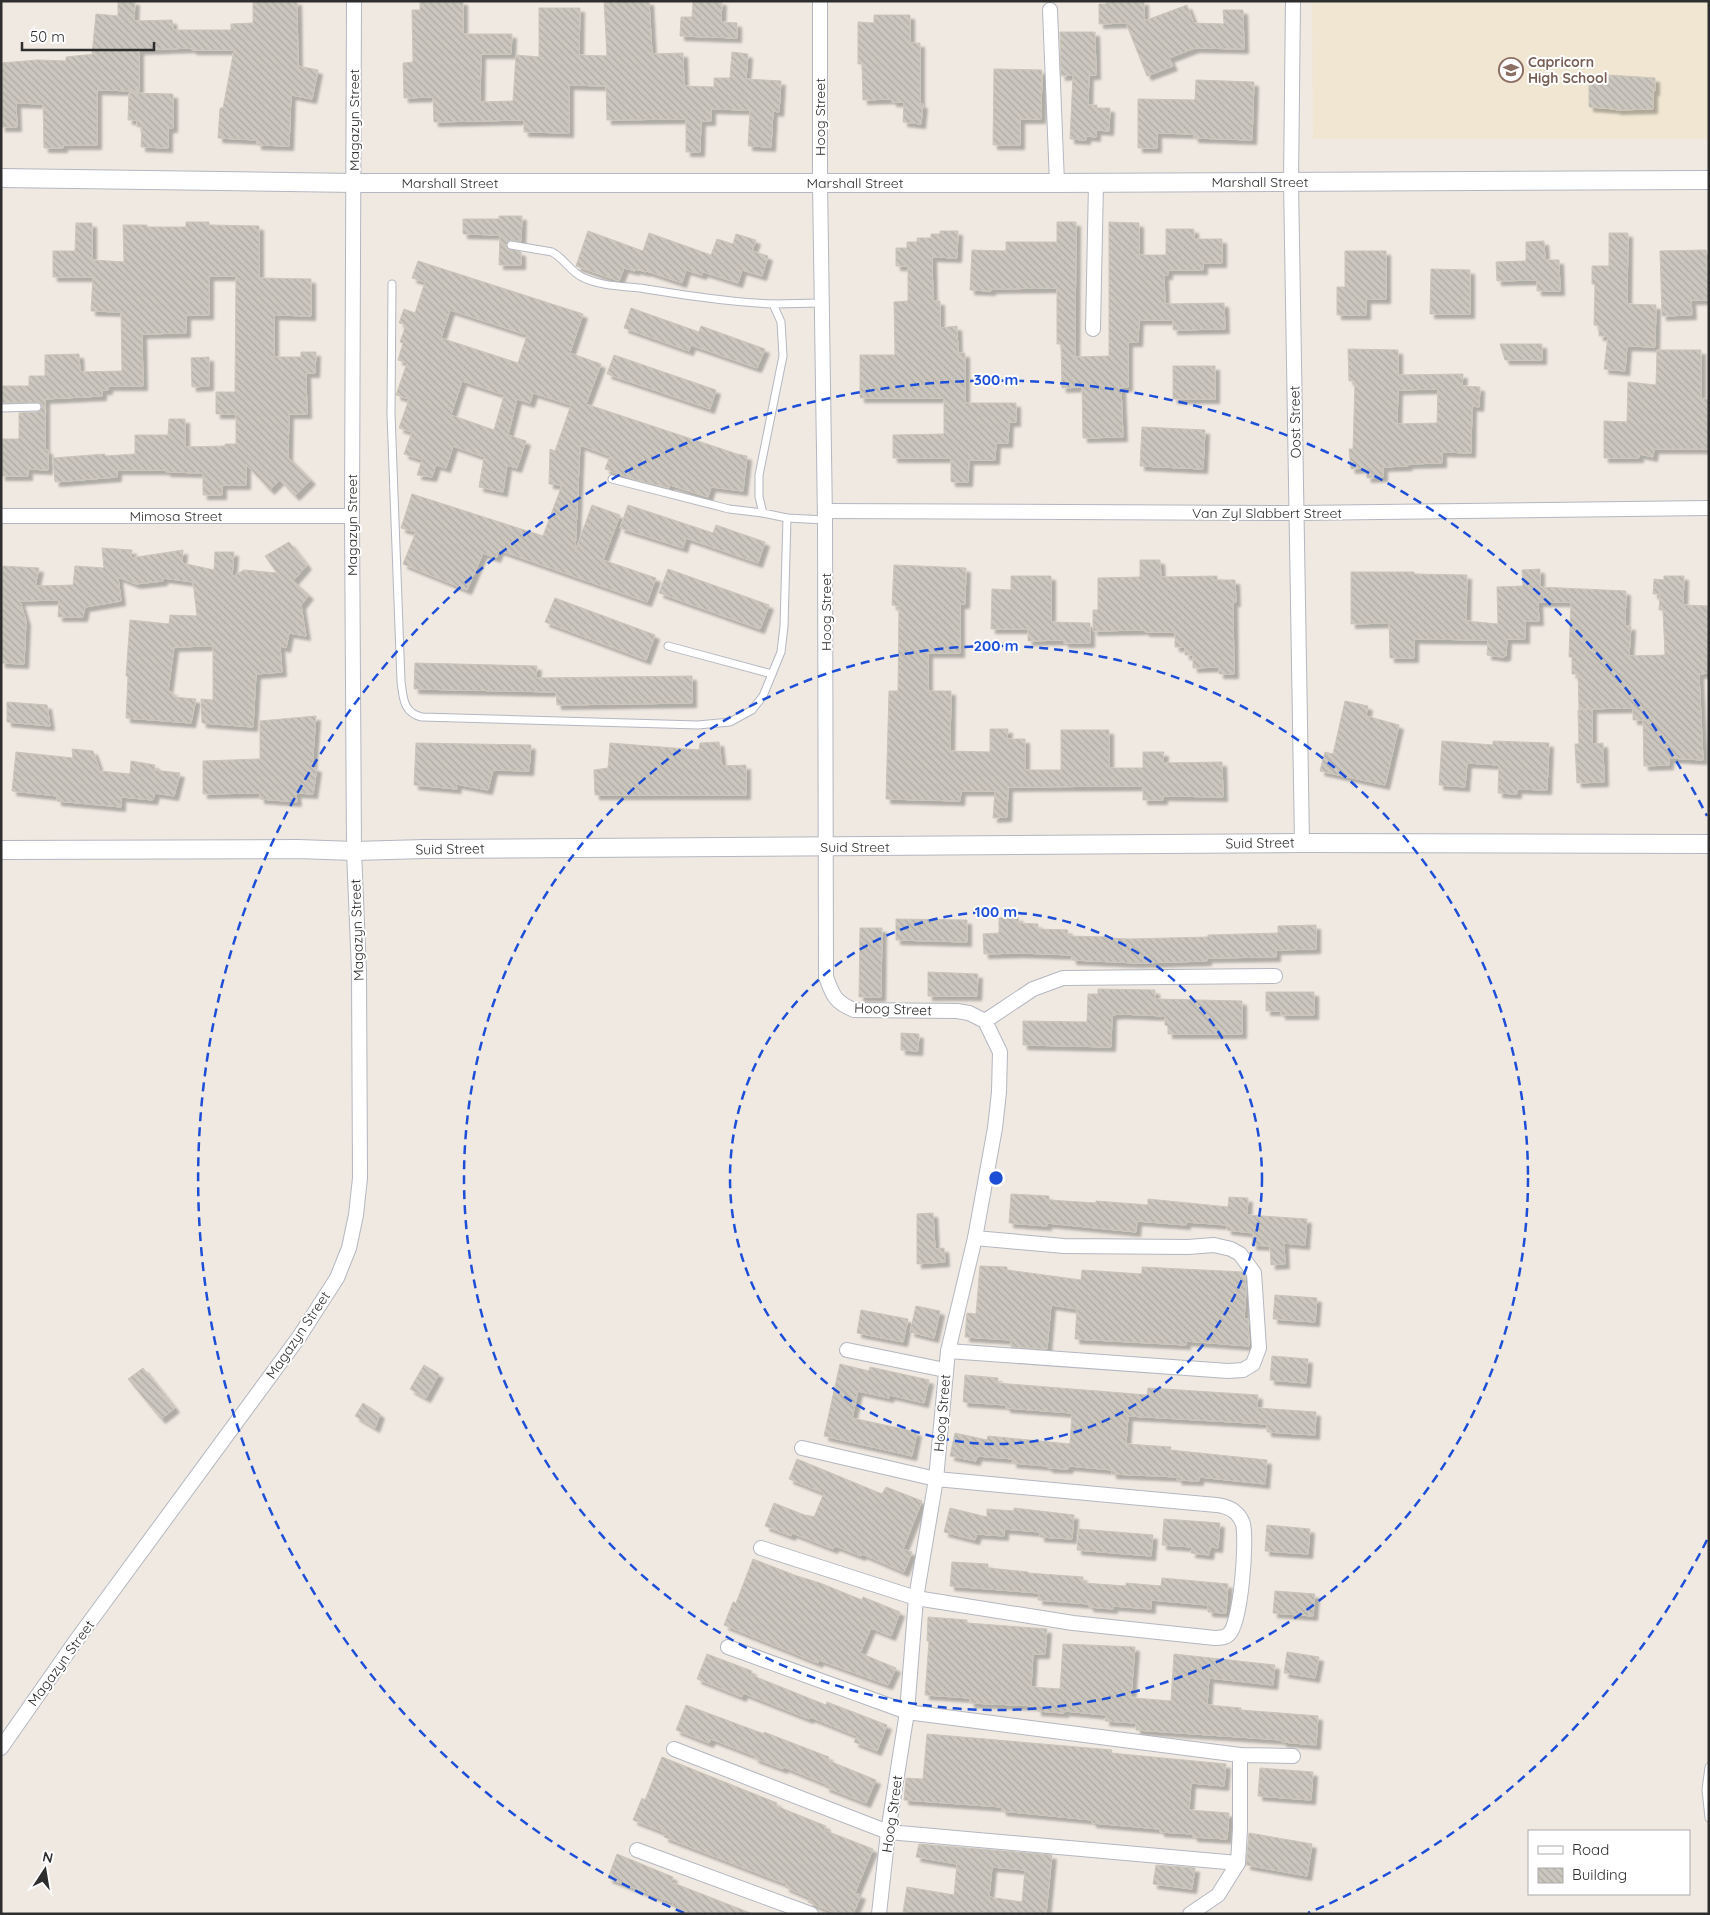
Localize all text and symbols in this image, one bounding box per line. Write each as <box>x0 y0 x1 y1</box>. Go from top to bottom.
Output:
scale bar <box>22 20 155 52</box>
text: 50 m <box>30 27 65 46</box>
place label: Capricorn High School <box>1528 53 1608 87</box>
school or university icon: Capricorn High School <box>1498 57 1524 83</box>
street label: Magazyn Street <box>345 69 363 171</box>
street label: Hoog Street <box>811 78 829 156</box>
street label: Marshall Street <box>1212 173 1309 191</box>
street label: Marshall Street <box>402 174 499 192</box>
street label: Marshall Street <box>807 174 904 192</box>
text: 300 m <box>974 370 1018 389</box>
street label: Oost Street <box>1285 385 1305 459</box>
street label: Magazyn Street <box>343 474 361 576</box>
street label: Van Zyl Slabbert Street <box>1192 504 1342 522</box>
street label: Mimosa Street <box>129 507 223 525</box>
street label: Hoog Street <box>817 573 835 651</box>
text: 200 m <box>974 636 1019 655</box>
street label: Suid Street <box>1225 833 1295 853</box>
street label: Suid Street <box>820 838 890 856</box>
street label: Suid Street <box>415 839 485 859</box>
street label: Magazyn Street <box>346 878 368 981</box>
text: 100 m <box>975 902 1017 921</box>
street label: Hoog Street <box>854 999 932 1019</box>
centre of rings <box>987 1169 1005 1187</box>
street label: Magazyn Street <box>262 1287 334 1382</box>
street label: Hoog Street <box>930 1373 954 1453</box>
street label: Magazyn Street <box>24 1616 98 1710</box>
street label: Hoog Street <box>878 1774 906 1854</box>
legend <box>1528 1830 1690 1895</box>
text: Road <box>1572 1840 1609 1859</box>
north arrow <box>20 1845 70 1895</box>
text: N <box>41 1847 55 1867</box>
text: Building <box>1572 1865 1627 1884</box>

